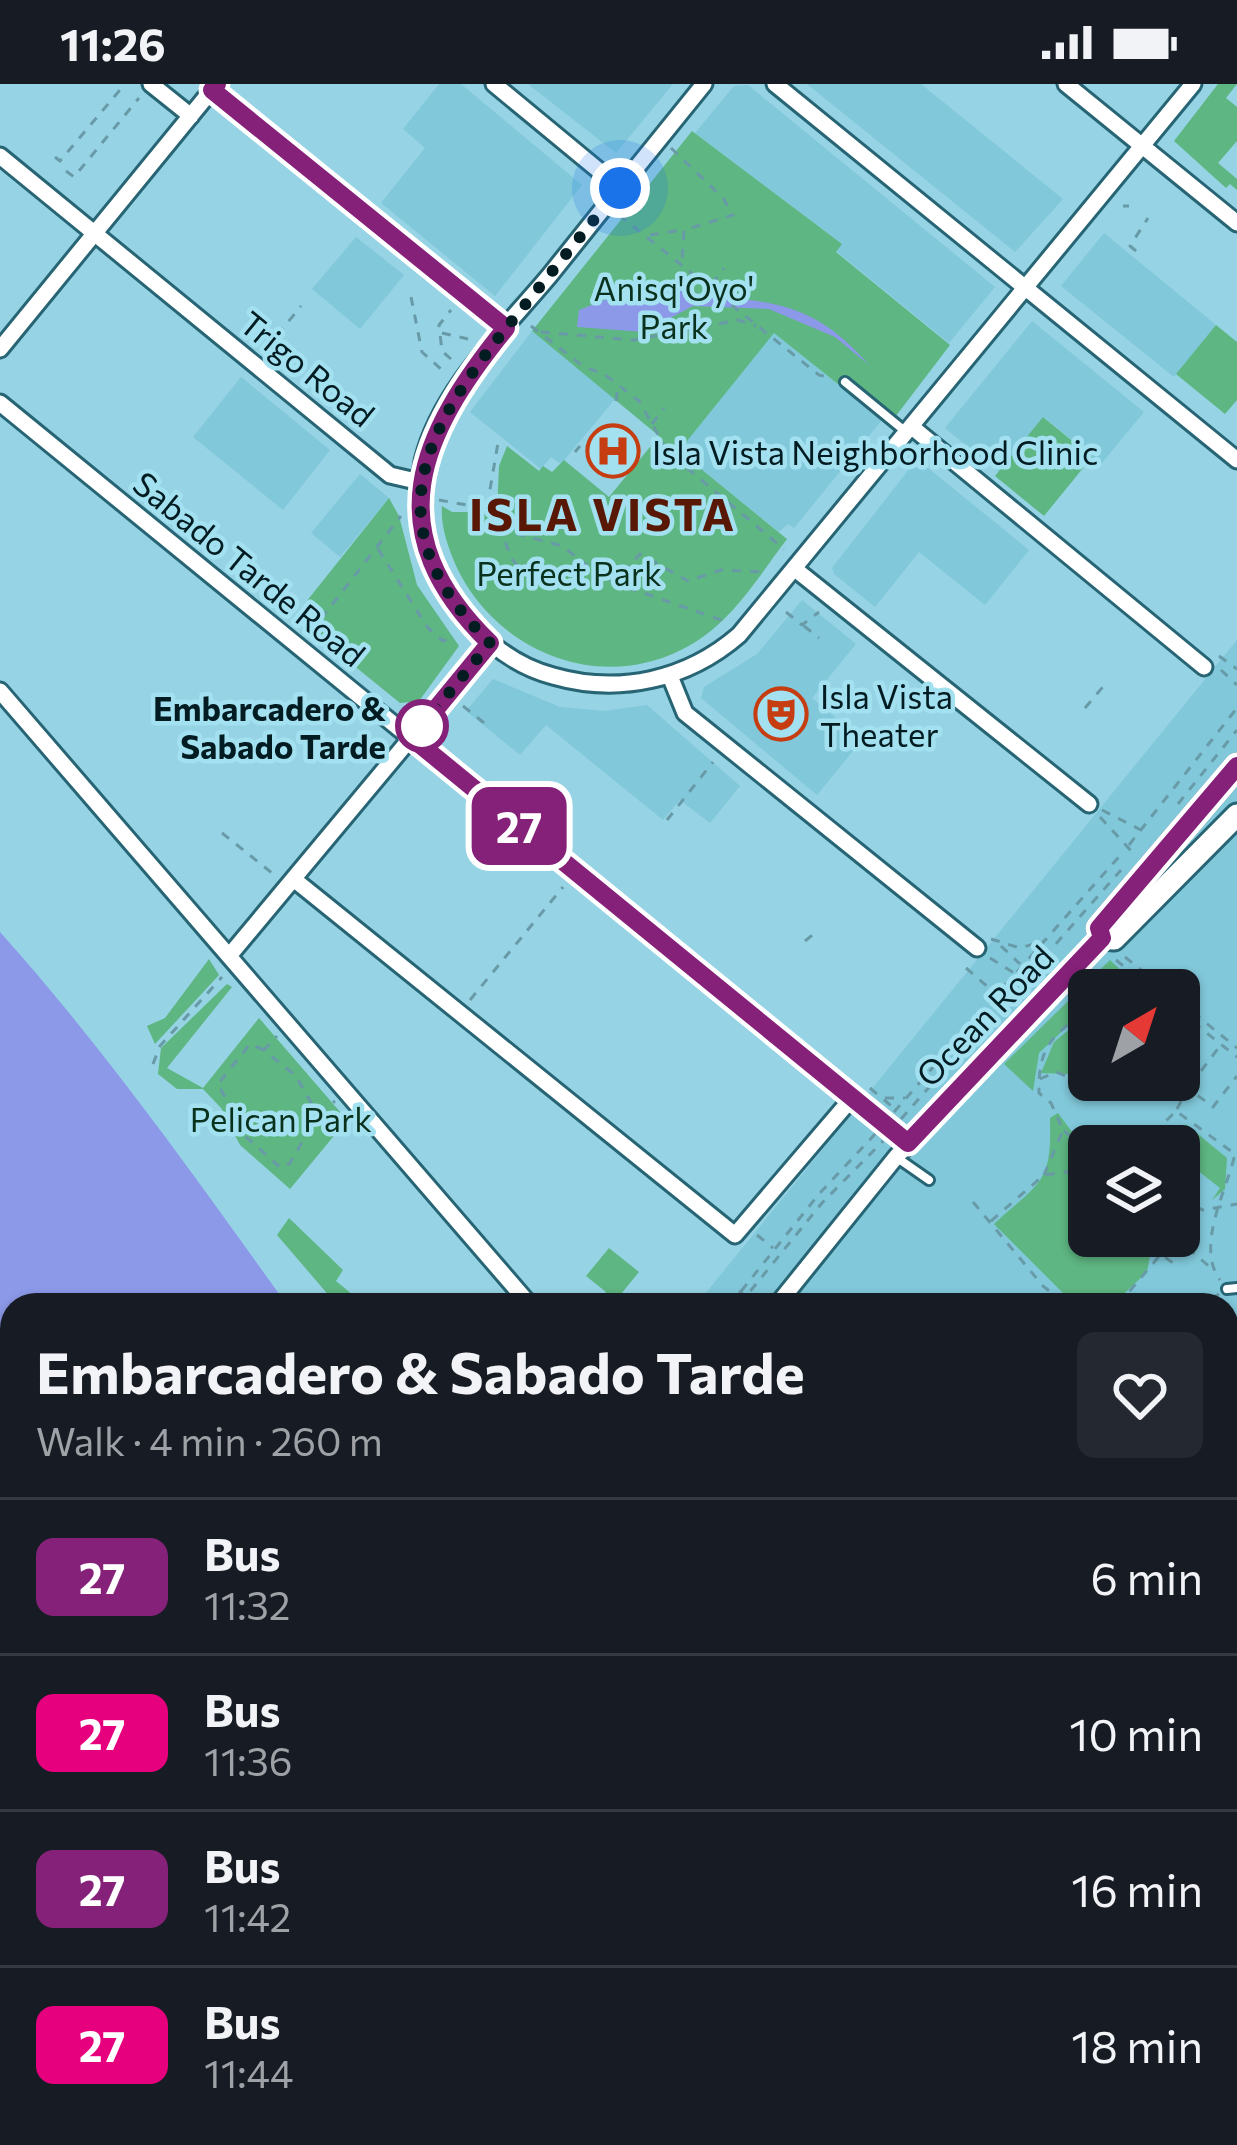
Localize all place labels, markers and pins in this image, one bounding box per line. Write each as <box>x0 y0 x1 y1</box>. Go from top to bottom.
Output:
hospital icon: Isla Vista Neighborhood Clinic <box>585 423 641 479</box>
place label: Isla Vista Neighborhood Clinic <box>652 431 1098 472</box>
place label: Isla Vista Theater <box>820 675 953 754</box>
theatre icon: Isla Vista Theater <box>753 686 809 742</box>
place label: Embarcadero & Sabado Tarde <box>153 687 386 766</box>
marker: Embarcadero & Sabado Tarde <box>397 701 447 751</box>

